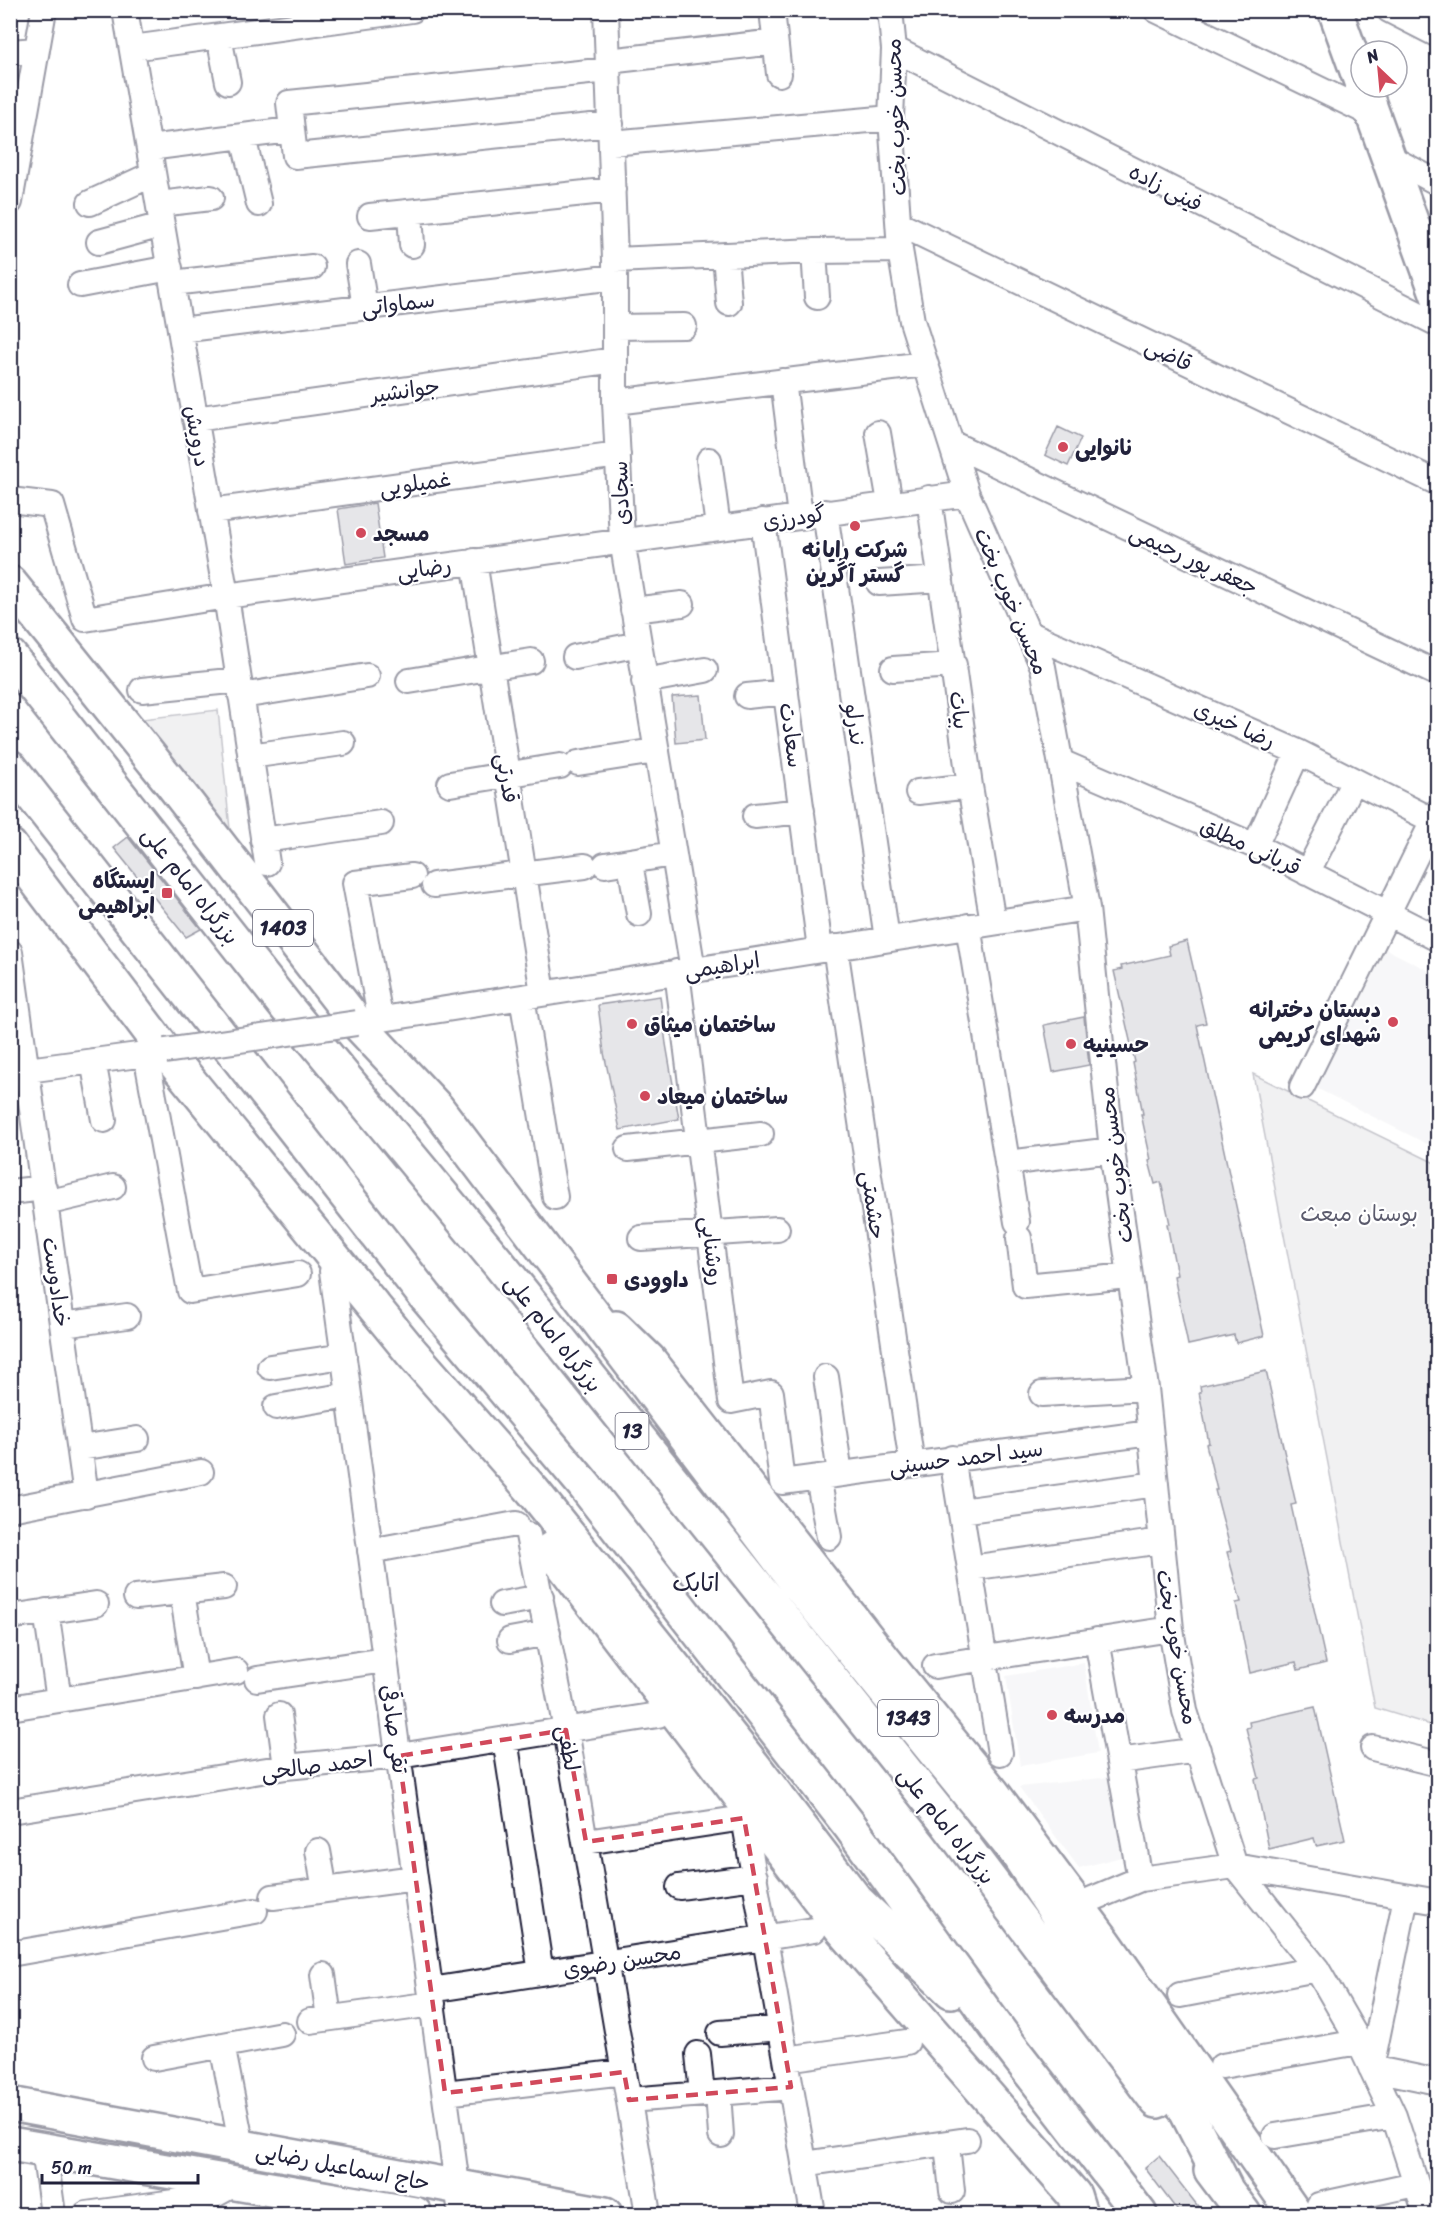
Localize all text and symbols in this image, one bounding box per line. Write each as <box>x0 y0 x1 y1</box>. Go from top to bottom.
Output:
street label: محسن خوب بخت <box>873 38 918 196</box>
north arrow <box>1349 39 1409 99</box>
text: N <box>1360 40 1385 72</box>
street label: فینی زاده <box>1122 152 1210 223</box>
street label: سماواتی <box>359 280 437 327</box>
street label: قاضی <box>1138 326 1199 383</box>
street label: جوانشیر <box>366 366 442 415</box>
street label: درویش <box>173 402 222 470</box>
place label: نانوایی <box>1075 428 1134 467</box>
marker: نانوایی <box>1056 440 1070 454</box>
street label: غمیلویی <box>377 459 453 508</box>
street label: سجادی <box>600 460 641 526</box>
street label: گودرزی <box>760 494 828 541</box>
street label: جعفر پور رحیمی <box>1123 513 1265 606</box>
place label: مسجد <box>373 514 429 553</box>
marker: شرکت رایانه گستر آگرین <box>848 519 862 533</box>
street label: محسن خوب بخت <box>963 521 1060 681</box>
marker: مسجد <box>354 526 368 540</box>
place label: شرکت رایانه گستر آگرین <box>802 530 908 594</box>
street label: رضایی <box>394 545 454 592</box>
street label: بیات <box>938 689 981 731</box>
street label: رضا خیری <box>1187 689 1282 760</box>
street label: سعادت <box>768 700 815 770</box>
street label: ندرلو <box>833 700 878 749</box>
street label: قدرتی <box>484 750 531 806</box>
street label: قربانی مطلق <box>1194 806 1308 887</box>
street label: بزرگراه امام علی <box>131 817 250 953</box>
place label: ایستگاه ابراهیمی <box>78 861 155 925</box>
marker: ایستگاه ابراهیمی <box>160 886 174 900</box>
road number: 1403 <box>253 910 313 946</box>
street label: ابراهیمی <box>681 940 763 991</box>
place label: دبستان دخترانه شهدای کریمی <box>1249 990 1381 1054</box>
place label: ساختمان میثاق <box>644 1005 776 1044</box>
marker: دبستان دخترانه شهدای کریمی <box>1386 1015 1400 1029</box>
marker: ساختمان میثاق <box>625 1017 639 1031</box>
place label: حسینیه <box>1083 1025 1149 1064</box>
marker: حسینیه <box>1064 1037 1078 1051</box>
place label: ساختمان میعاد <box>657 1077 788 1116</box>
street label: محسن خوب بخت <box>1087 1084 1144 1245</box>
marker: ساختمان میعاد <box>638 1089 652 1103</box>
street label: حشمتی <box>849 1168 898 1242</box>
park label: بوستان مبعث <box>1300 1194 1418 1233</box>
street label: روشنایی <box>689 1214 736 1288</box>
street label: خدادوست <box>31 1235 82 1330</box>
place label: داوودی <box>624 1260 689 1299</box>
street label: بزرگراه امام علی <box>494 1265 613 1401</box>
marker: داوودی <box>605 1272 619 1286</box>
road number: 13 <box>616 1413 648 1449</box>
street label: سید احمد حسینی <box>887 1429 1045 1486</box>
district label: اتابک <box>672 1562 720 1604</box>
street label: محسن خوب بخت <box>1145 1566 1210 1728</box>
street label: تقی صادقی <box>369 1682 420 1777</box>
place label: مدرسه <box>1064 1696 1125 1735</box>
road number: 1343 <box>878 1700 938 1736</box>
marker: مدرسه <box>1045 1708 1059 1722</box>
street label: لطفی <box>545 1722 592 1774</box>
street label: احمد صالحی <box>259 1739 375 1792</box>
street label: بزرگراه امام علی <box>887 1757 1006 1893</box>
street label: محسن رضوی <box>560 1932 684 1989</box>
street label: حاج اسماعیل رضایی <box>252 2130 433 2203</box>
scale bar <box>42 2147 198 2185</box>
text: 50 m <box>51 2152 92 2184</box>

